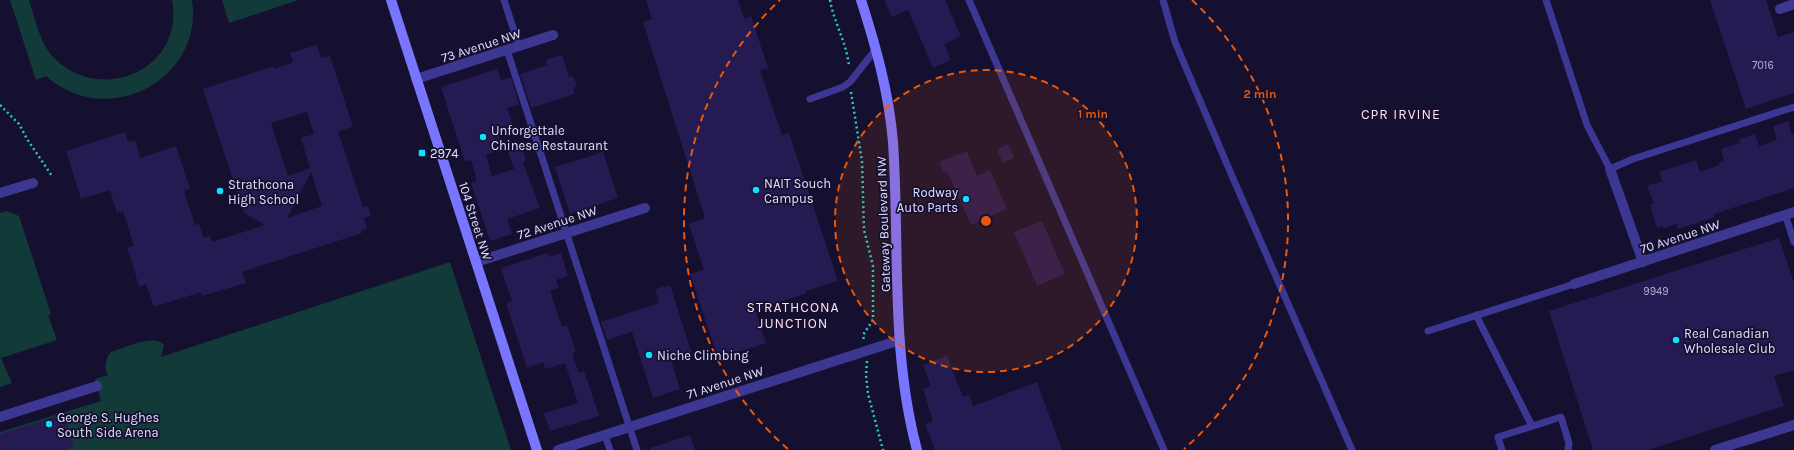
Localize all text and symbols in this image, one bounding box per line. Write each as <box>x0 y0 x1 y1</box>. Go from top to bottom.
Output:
street label: 73 Avenue NW <box>439 25 523 65</box>
house number: 7016 <box>1752 59 1774 72</box>
text: 2 min <box>1243 87 1277 101</box>
district label: CPR IRVINE <box>1361 106 1441 123</box>
text: 1 min <box>1078 107 1108 121</box>
place label: Unforgettale Chinese Restaurant <box>491 123 608 153</box>
marker: Unforgettale Chinese Restaurant <box>478 132 488 142</box>
place label: 2974 <box>430 146 458 161</box>
marker: 2974 <box>417 148 427 158</box>
street label: Gateway Boulevard NW <box>874 155 893 292</box>
place label: NAIT Souch Campus <box>764 176 831 206</box>
place label: Strathcona High School <box>228 177 299 207</box>
street label: 104 Street NW <box>456 180 495 263</box>
marker: NAIT Souch Campus <box>751 185 761 195</box>
place label: Rodway Auto Parts <box>897 185 958 215</box>
marker: Strathcona High School <box>215 186 225 196</box>
marker: Rodway Auto Parts <box>961 194 971 204</box>
street label: 72 Avenue NW <box>515 202 599 242</box>
centre of rings <box>979 214 993 228</box>
street label: 70 Avenue NW <box>1638 216 1722 256</box>
house number: 9949 <box>1643 285 1669 298</box>
district label: STRATHCONA JUNCTION <box>746 299 840 332</box>
place label: Real Canadian Wholesale Club <box>1684 326 1775 356</box>
marker: Real Canadian Wholesale Club <box>1671 335 1681 345</box>
place label: Niche Climbing <box>657 348 749 363</box>
marker: Niche Climbing <box>644 350 654 360</box>
street label: 71 Avenue NW <box>685 363 766 402</box>
place label: George S. Hughes South Side Arena <box>57 410 159 440</box>
marker: George S. Hughes South Side Arena <box>44 419 54 429</box>

